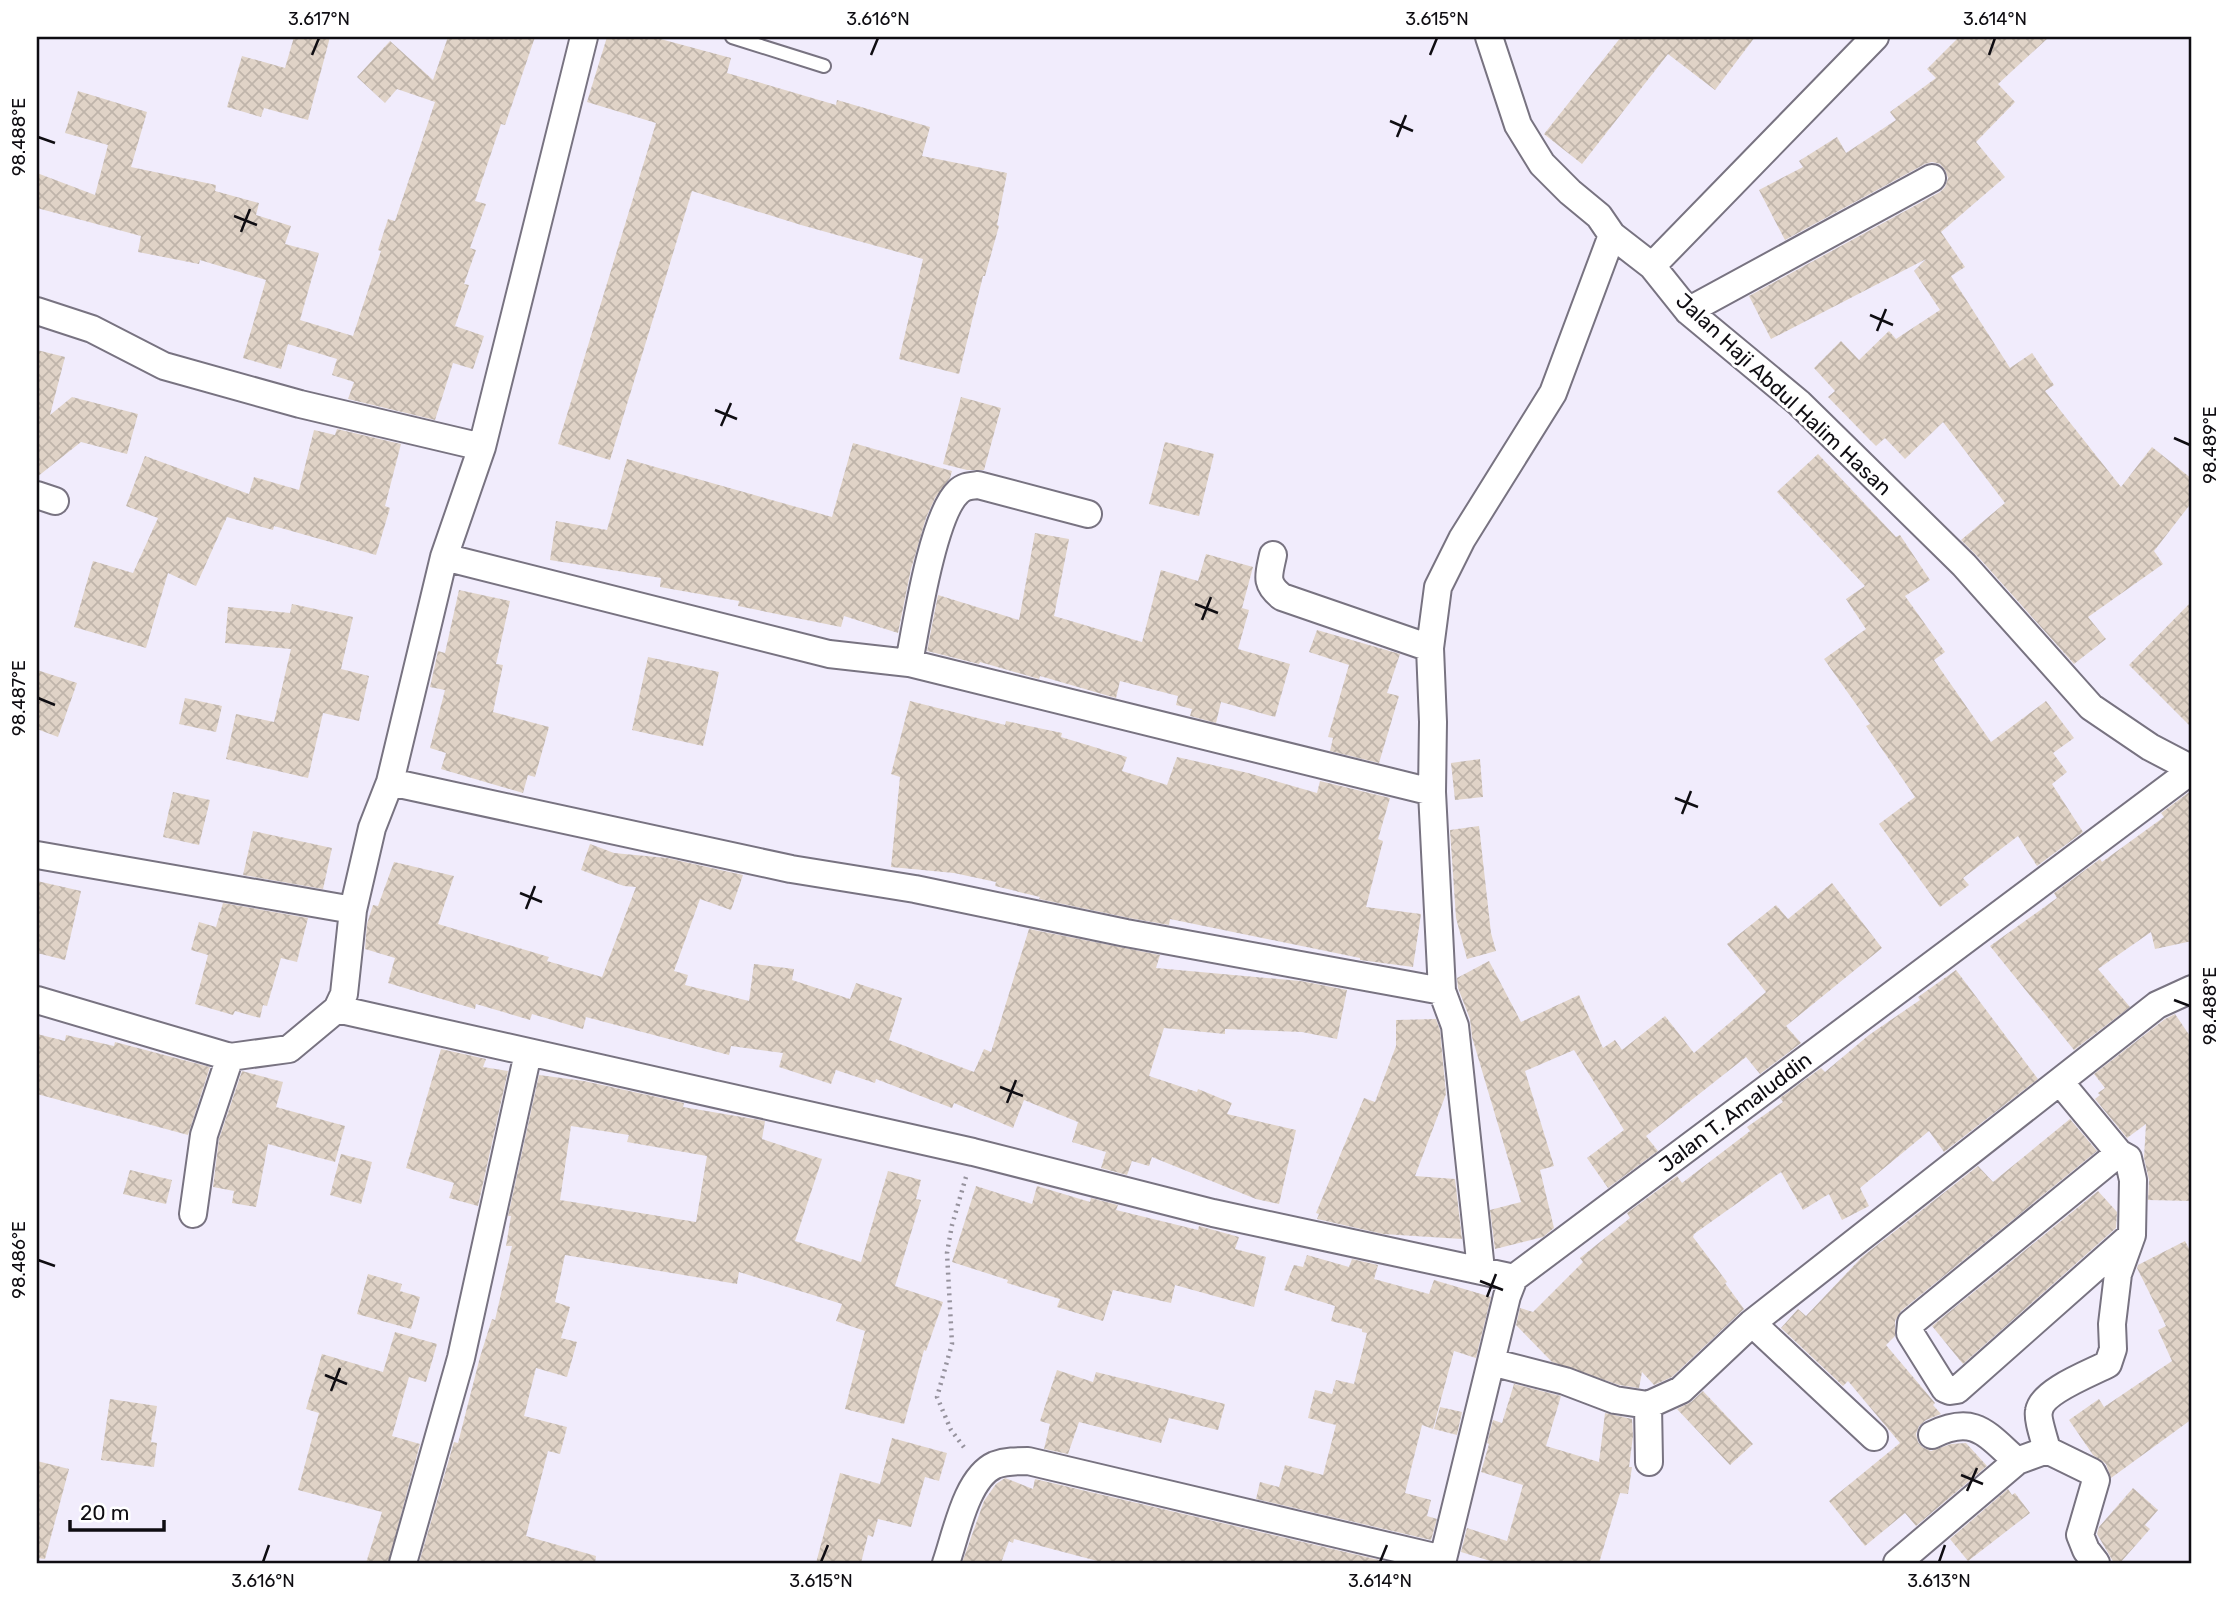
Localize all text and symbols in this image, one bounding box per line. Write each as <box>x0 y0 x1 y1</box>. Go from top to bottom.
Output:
text: 3.617°N <box>288 8 350 30</box>
text: 3.616°N <box>846 8 910 30</box>
text: 3.615°N <box>1405 8 1469 30</box>
text: 3.614°N <box>1963 8 2027 30</box>
text: 98.488°E <box>8 98 30 176</box>
street label: Jalan Haji Abdul Halim Hasan <box>1671 288 1897 500</box>
text: 98.489°E <box>2199 406 2221 484</box>
text: 98.487°E <box>8 660 30 736</box>
text: 98.488°E <box>2199 967 2221 1045</box>
street label: Jalan T. Amaluddin <box>1654 1047 1816 1177</box>
text: 98.486°E <box>8 1221 30 1299</box>
scale bar <box>70 1488 164 1532</box>
text: 20 m <box>80 1500 129 1525</box>
text: 3.616°N <box>231 1570 295 1592</box>
text: 3.615°N <box>789 1570 853 1592</box>
text: 3.614°N <box>1348 1570 1412 1592</box>
text: 3.613°N <box>1907 1570 1971 1592</box>

